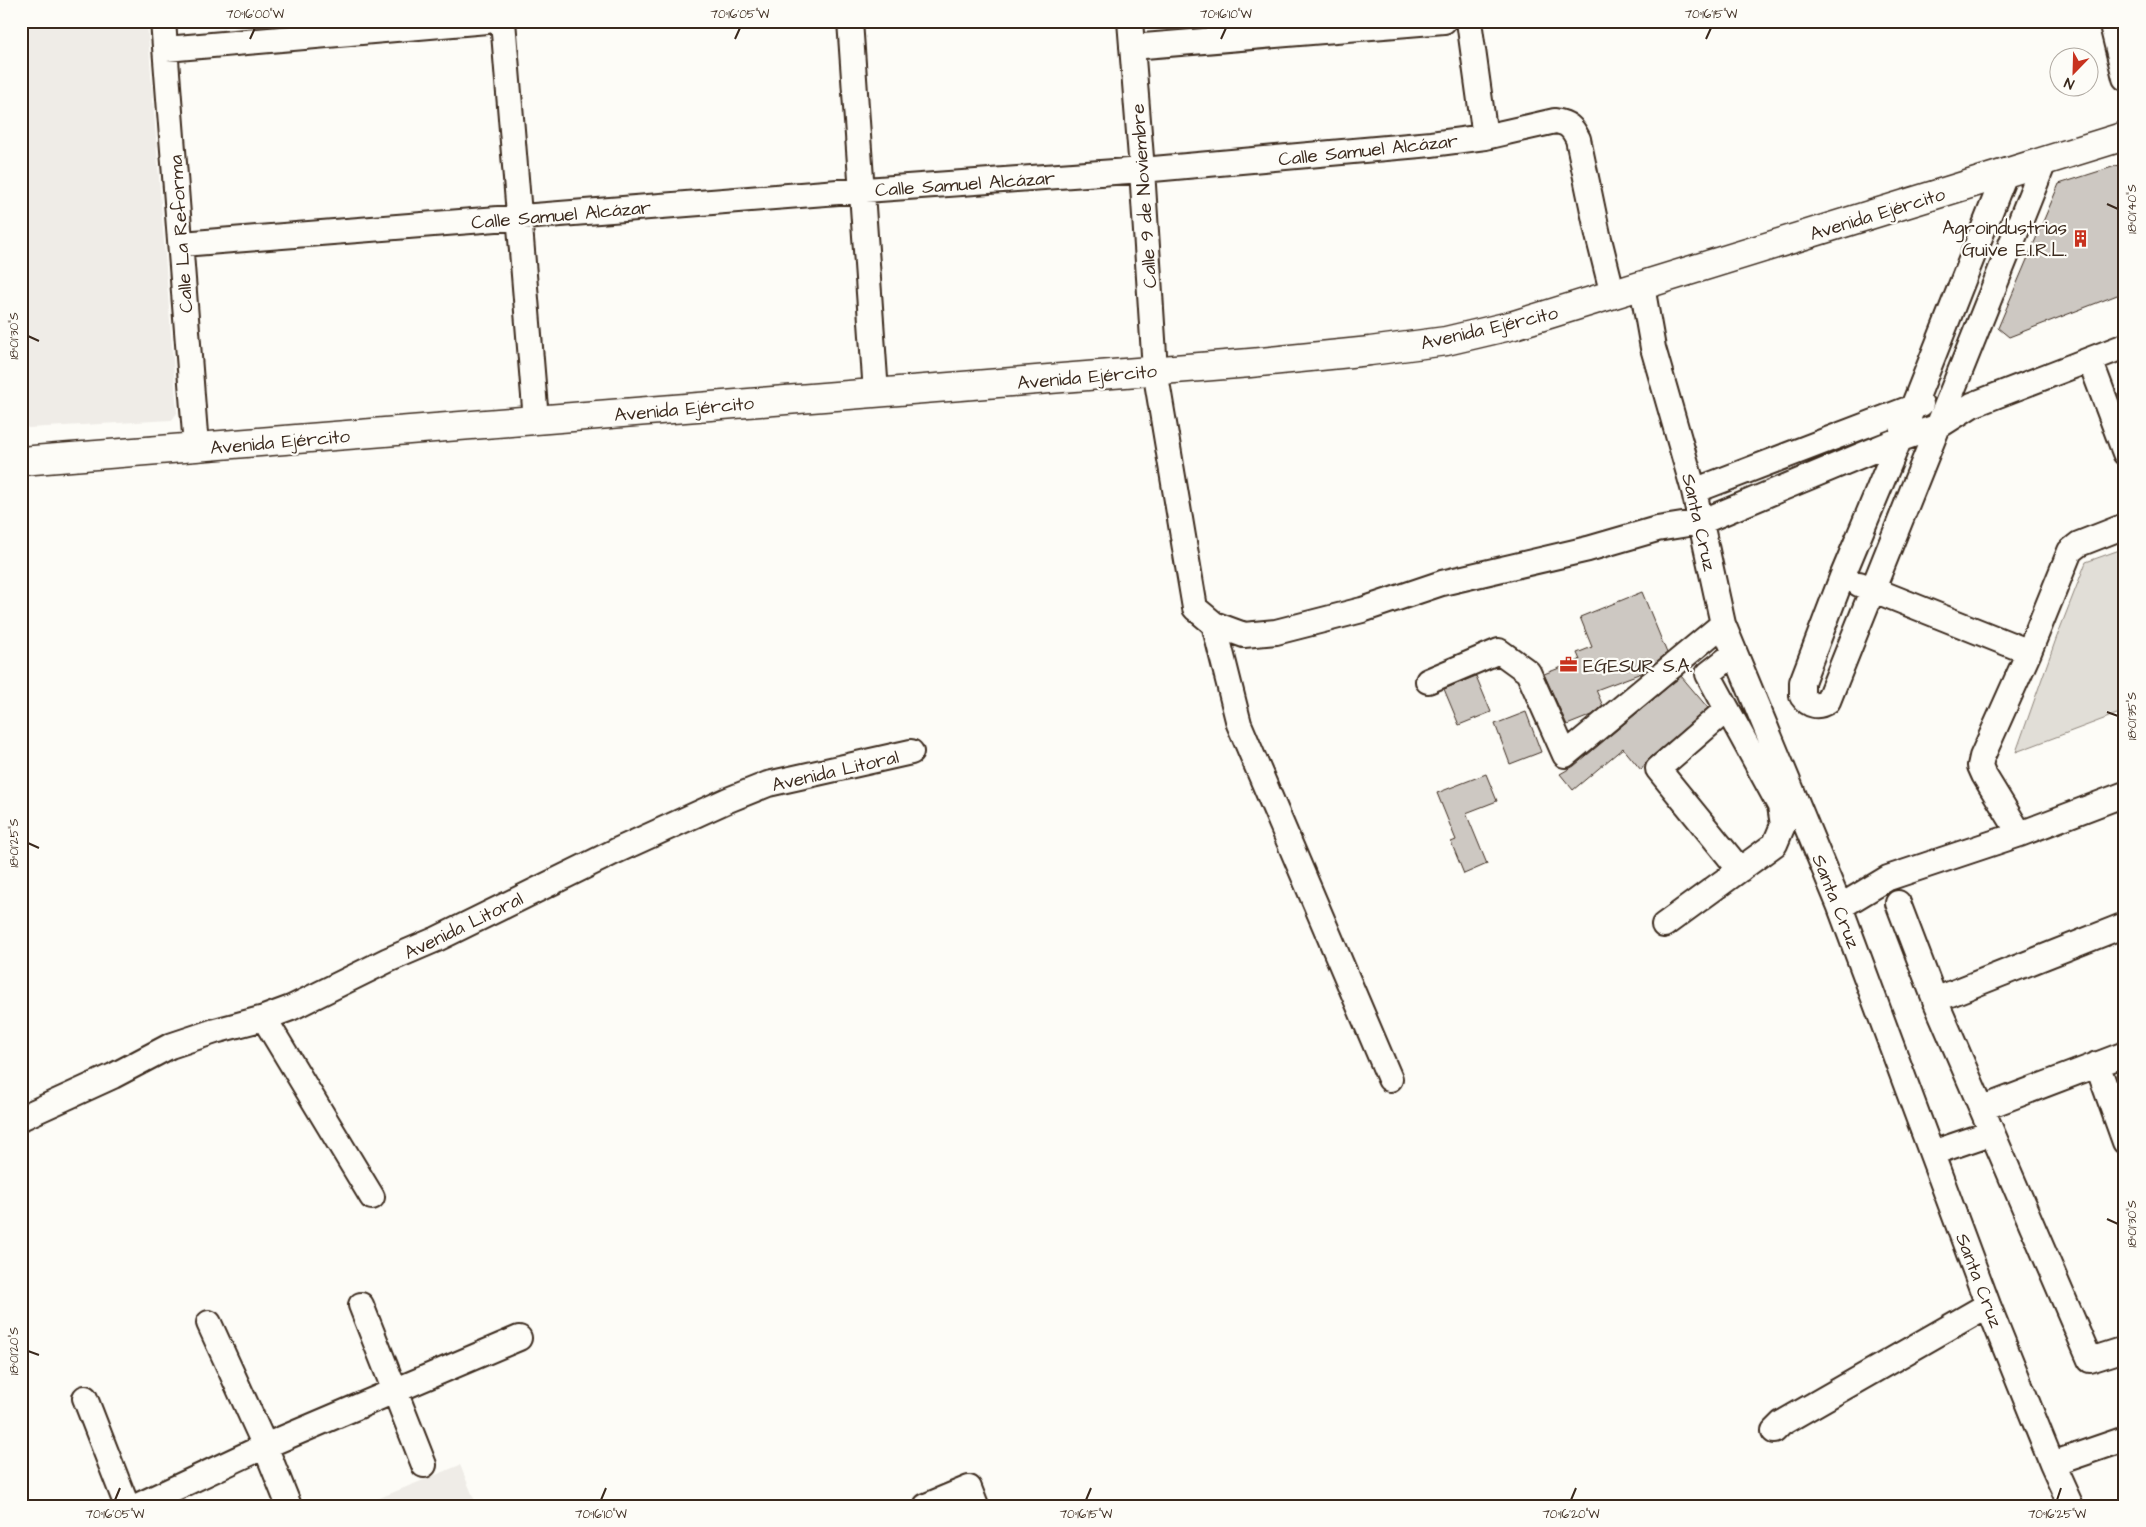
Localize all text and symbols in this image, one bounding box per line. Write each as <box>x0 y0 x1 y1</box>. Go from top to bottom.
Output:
text: 70°16'00"W <box>226 6 285 23</box>
text: 70°16'05"W <box>711 6 770 23</box>
text: 70°16'10"W <box>1200 6 1253 23</box>
text: 70°16'15"W <box>1685 6 1738 23</box>
north arrow <box>2048 48 2098 98</box>
text: N <box>2061 72 2077 94</box>
street label: Calle 9 de Noviembre <box>1125 103 1164 289</box>
street label: Calle Samuel Alcázar <box>1277 128 1460 173</box>
street label: Calle La Reforma <box>162 154 200 314</box>
street label: Calle Samuel Alcázar <box>874 165 1057 204</box>
street label: Avenida Ejército <box>1806 181 1949 248</box>
text: 18°01'40"S <box>2124 184 2141 234</box>
street label: Calle Samuel Alcázar <box>470 194 653 237</box>
place label: Agroindustrias Guive E.I.R.L. <box>1942 215 2067 264</box>
building icon: Agroindustrias Guive E.I.R.L. <box>2071 228 2091 248</box>
street label: Avenida Ejército <box>1418 299 1561 357</box>
text: 18°01'30"S <box>6 312 23 360</box>
street label: Avenida Ejército <box>1016 358 1159 397</box>
street label: Avenida Ejército <box>613 390 756 429</box>
street label: Avenida Ejército <box>209 423 352 462</box>
street label: Santa Cruz <box>1674 471 1723 574</box>
place label: EGESUR S.A. <box>1583 653 1692 680</box>
office icon: EGESUR S.A. <box>1559 655 1579 675</box>
text: 18°01'35"S <box>2124 692 2141 740</box>
street label: Avenida Litoral <box>769 744 901 799</box>
text: 18°01'25"S <box>6 818 23 867</box>
street label: Santa Cruz <box>1804 850 1867 953</box>
street label: Avenida Litoral <box>400 886 528 967</box>
text: 18°01'30"S <box>2124 1200 2141 1248</box>
street label: Santa Cruz <box>1948 1229 2009 1332</box>
text: 18°01'20"S <box>6 1327 23 1375</box>
text: 70°16'05"W <box>86 1506 145 1523</box>
text: 70°16'10"W <box>575 1506 628 1523</box>
text: 70°16'15"W <box>1060 1506 1113 1523</box>
text: 70°16'20"W <box>1542 1506 1600 1523</box>
text: 70°16'25"W <box>2028 1506 2087 1523</box>

